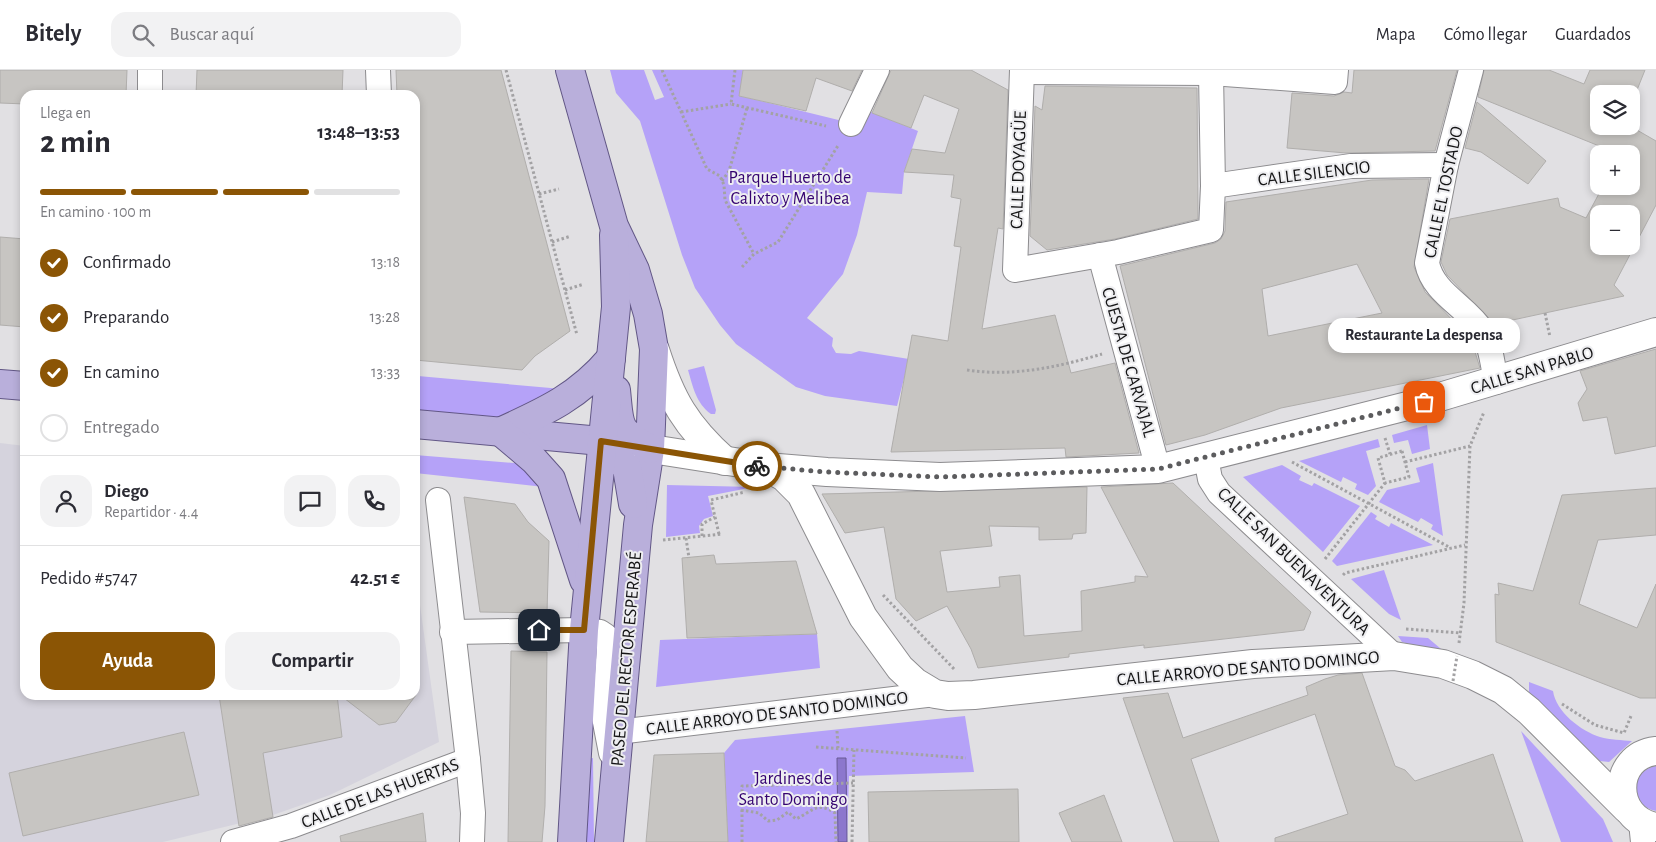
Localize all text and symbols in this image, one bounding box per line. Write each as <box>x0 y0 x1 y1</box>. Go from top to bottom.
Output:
search box <box>111 12 461 57</box>
icon: search <box>129 21 157 49</box>
text: Bitely <box>25 22 81 46</box>
text: Buscar aquí <box>169 25 254 44</box>
text: Mapa <box>1376 26 1416 44</box>
text: Cómo llegar <box>1444 26 1527 44</box>
text: Guardados <box>1555 26 1631 44</box>
map controls <box>1590 85 1640 255</box>
button: layers <box>1590 85 1640 135</box>
text: Llega en <box>40 105 91 121</box>
street label: CALLE DOYAGÜE <box>1006 110 1030 230</box>
text: 13:48–13:53 <box>317 123 400 142</box>
street label: CALLE EL TOSTADO <box>1421 125 1467 260</box>
text: 2 min <box>40 126 111 158</box>
button: + <box>1590 145 1640 195</box>
street label: CALLE SILENCIO <box>1257 158 1371 190</box>
park label: Parque Huerto de Calixto y Melibea <box>729 169 851 208</box>
text: En camino · 100 m <box>40 204 151 220</box>
button: − <box>1590 205 1640 255</box>
icon: check <box>40 249 68 277</box>
text: Confirmado <box>83 253 171 272</box>
text: 13:18 <box>371 254 400 270</box>
street label: CUESTA DE CARVAJAL <box>1098 285 1158 440</box>
icon: check <box>40 304 68 332</box>
text: Preparando <box>83 308 169 327</box>
text: 13:28 <box>369 309 400 325</box>
callout: Restaurante La despensa <box>1328 317 1520 352</box>
text: Restaurante La despensa <box>1345 327 1503 343</box>
street label: CALLE SAN PABLO <box>1469 344 1596 398</box>
icon: check <box>40 359 68 387</box>
text: En camino <box>83 363 160 382</box>
text: 13:33 <box>371 364 400 380</box>
pin <box>1403 381 1445 423</box>
icon: bag <box>1410 388 1438 416</box>
text: Entregado <box>83 418 159 437</box>
courier <box>732 441 782 491</box>
icon: bike <box>743 452 771 480</box>
button: person <box>40 475 92 527</box>
button: chat <box>284 475 336 527</box>
button: phone <box>348 475 400 527</box>
text: Diego <box>104 482 149 501</box>
street label: CALLE SAN BUENAVENTURA <box>1214 484 1373 639</box>
text: Repartidor · 4.4 <box>104 504 198 520</box>
street label: PASEO DEL RECTOR ESPERABÉ <box>606 551 645 767</box>
text: Pedido #5747 <box>40 569 137 588</box>
text: 42.51 € <box>350 569 400 588</box>
pin <box>518 609 560 651</box>
icon: home <box>525 616 553 644</box>
button: Ayuda <box>40 632 215 690</box>
button: Compartir <box>225 632 400 690</box>
street label: CALLE ARROYO DE SANTO DOMINGO <box>1116 649 1380 689</box>
street label: CALLE ARROYO DE SANTO DOMINGO <box>645 689 909 739</box>
street label: CALLE DE LAS HUERTAS <box>299 756 462 832</box>
park label: Jardines de Santo Domingo <box>739 770 848 809</box>

